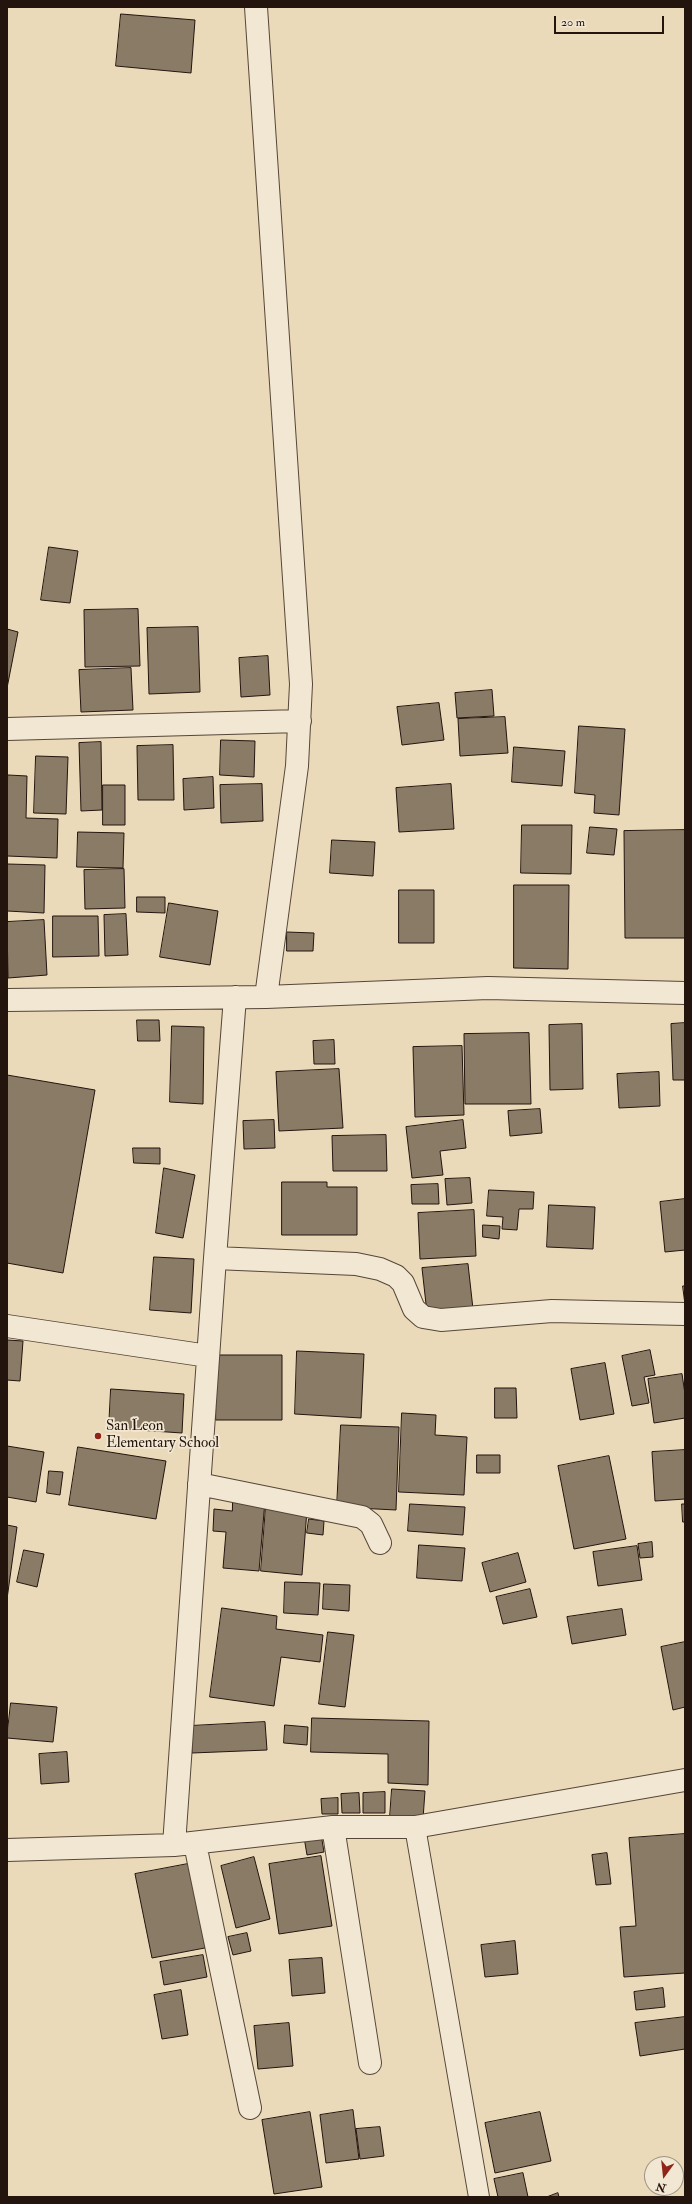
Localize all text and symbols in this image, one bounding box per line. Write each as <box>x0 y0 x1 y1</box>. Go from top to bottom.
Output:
scale bar <box>556 8 666 34</box>
text: 20 m <box>561 15 585 30</box>
place label: San Leon Elementary School <box>106 1418 219 1453</box>
marker: San Leon Elementary School <box>93 1431 103 1441</box>
north arrow <box>644 2156 684 2196</box>
text: N <box>655 2180 667 2195</box>

